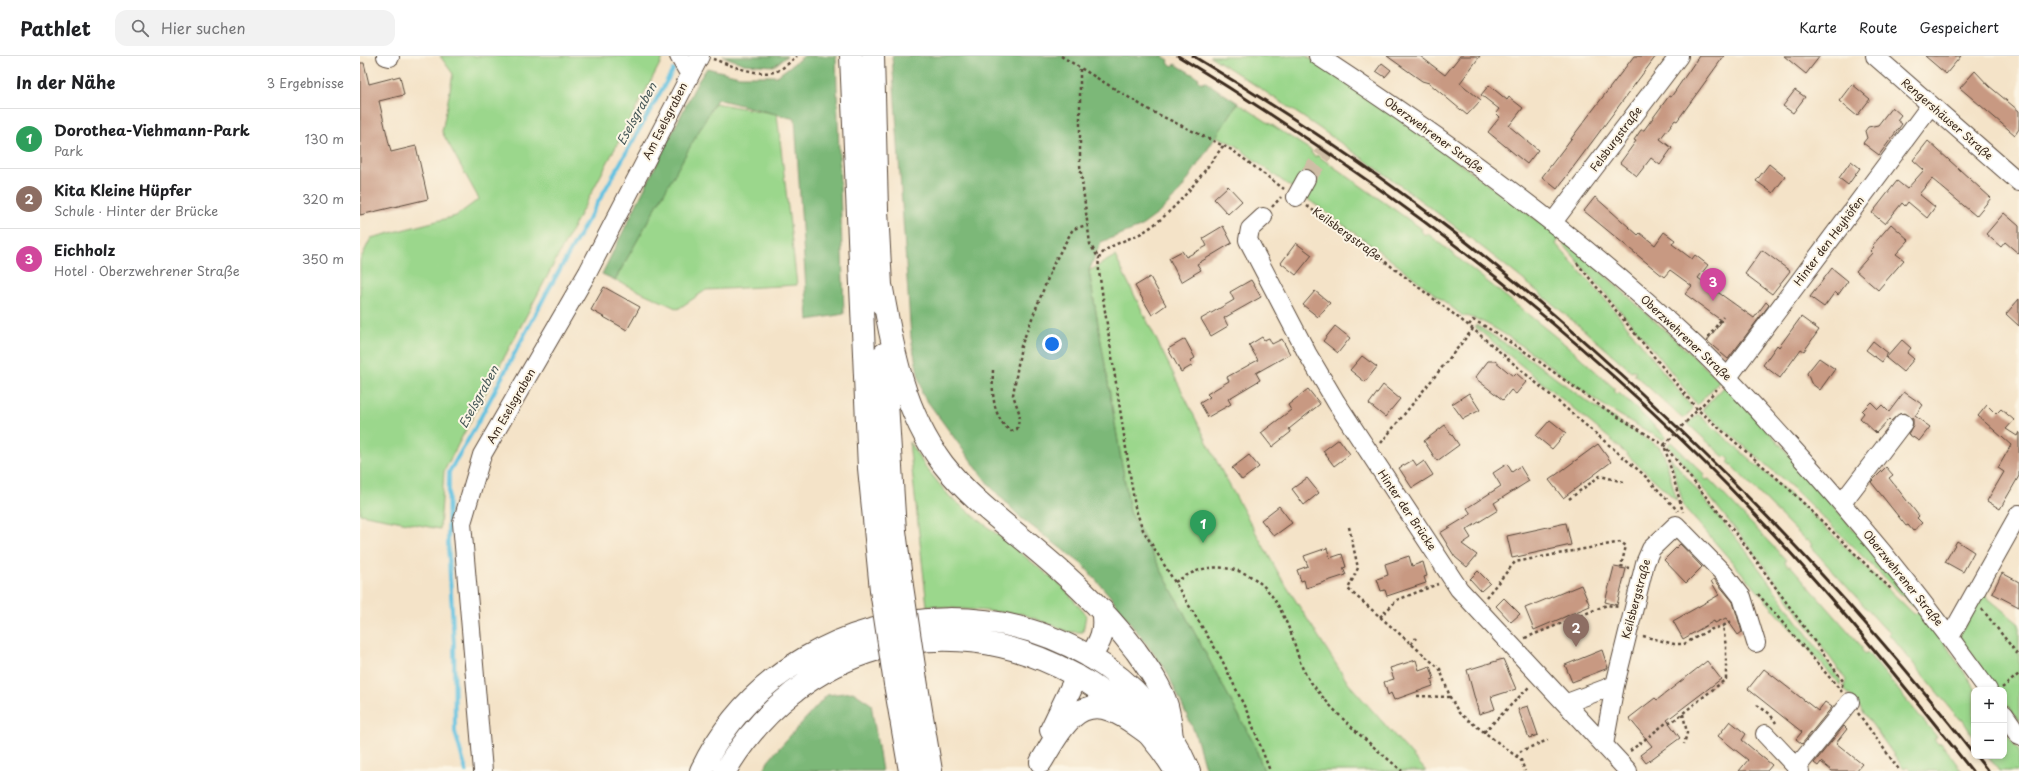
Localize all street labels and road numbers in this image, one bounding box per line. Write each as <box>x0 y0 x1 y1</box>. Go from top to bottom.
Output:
street label: Rengershäuser Straße <box>1898 74 1997 164</box>
street label: Am Eselsgraben <box>638 79 691 162</box>
street label: Oberzwehrener Straße <box>1381 93 1488 177</box>
street label: Felsburgstraße <box>1585 102 1646 175</box>
street label: Hinter den Heyhöfen <box>1789 192 1868 289</box>
street label: Keilsbergstraße <box>1309 203 1386 265</box>
street label: Oberzwehrener Straße <box>1637 291 1736 385</box>
street label: Am Eselsgraben <box>482 365 539 447</box>
street label: Hinter der Brücke <box>1374 466 1441 554</box>
street label: Oberzwehrener Straße <box>1859 526 1948 629</box>
street label: Keilsbergstraße <box>1617 557 1654 641</box>

